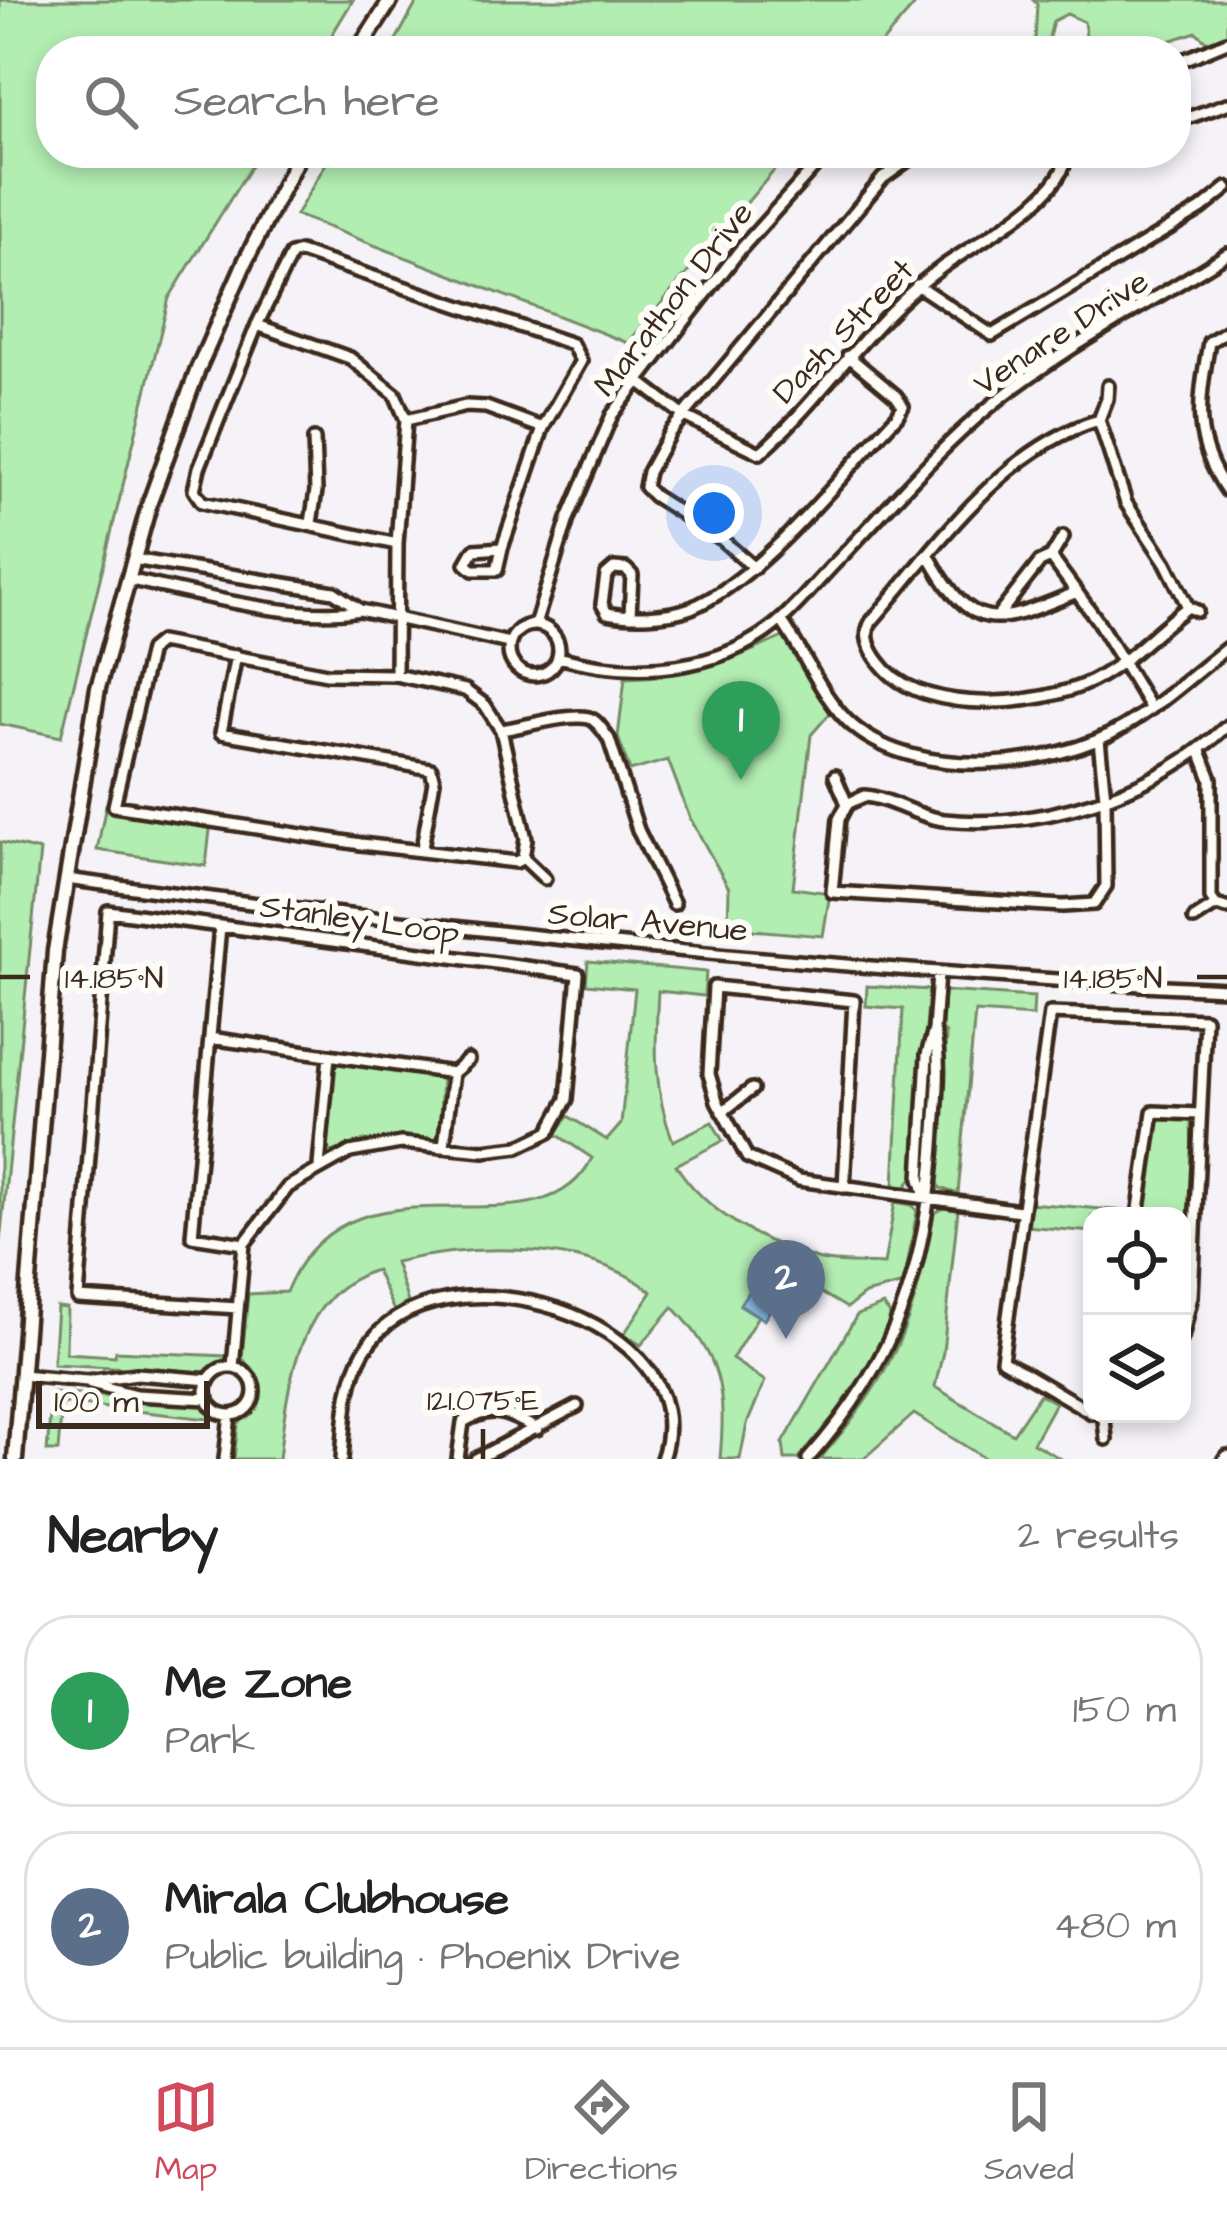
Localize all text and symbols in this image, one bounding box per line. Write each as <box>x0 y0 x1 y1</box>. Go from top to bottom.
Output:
search box <box>36 36 1191 168</box>
icon: search <box>78 69 144 135</box>
text: Search here <box>174 71 440 133</box>
street label: Marathon Drive <box>583 192 765 407</box>
street label: Dash Street <box>762 248 925 414</box>
street label: Venare Drive <box>964 259 1158 407</box>
your location <box>684 483 744 543</box>
pin: 1 <box>702 681 780 780</box>
street label: Stanley Loop <box>257 883 462 958</box>
street label: Solar Avenue <box>546 890 750 954</box>
text: 14.185°N <box>65 958 163 1000</box>
text: 14.185°N <box>1064 958 1162 1000</box>
map controls <box>1083 1207 1191 1423</box>
button: locate <box>1083 1207 1191 1315</box>
pin: 2 <box>747 1240 825 1339</box>
button: layers <box>1083 1315 1191 1423</box>
scale bar <box>36 1375 210 1428</box>
text: 100 m <box>54 1379 139 1425</box>
text: 121.075°E <box>427 1380 539 1422</box>
text: Nearby <box>48 1502 218 1573</box>
text: 2 results <box>1018 1510 1179 1564</box>
text: Me Zone <box>165 1653 352 1715</box>
text: 1 <box>88 1684 93 1738</box>
text: 150 m <box>1073 1684 1176 1738</box>
text: Park <box>165 1715 255 1769</box>
text: Mirala Clubhouse <box>165 1869 509 1931</box>
text: 2 <box>79 1900 101 1954</box>
text: 480 m <box>1054 1900 1176 1954</box>
text: Public building · Phoenix Drive <box>165 1931 681 1985</box>
tab: Map <box>153 2074 219 2192</box>
tab: Directions <box>525 2074 678 2192</box>
tab: Saved <box>984 2074 1074 2192</box>

